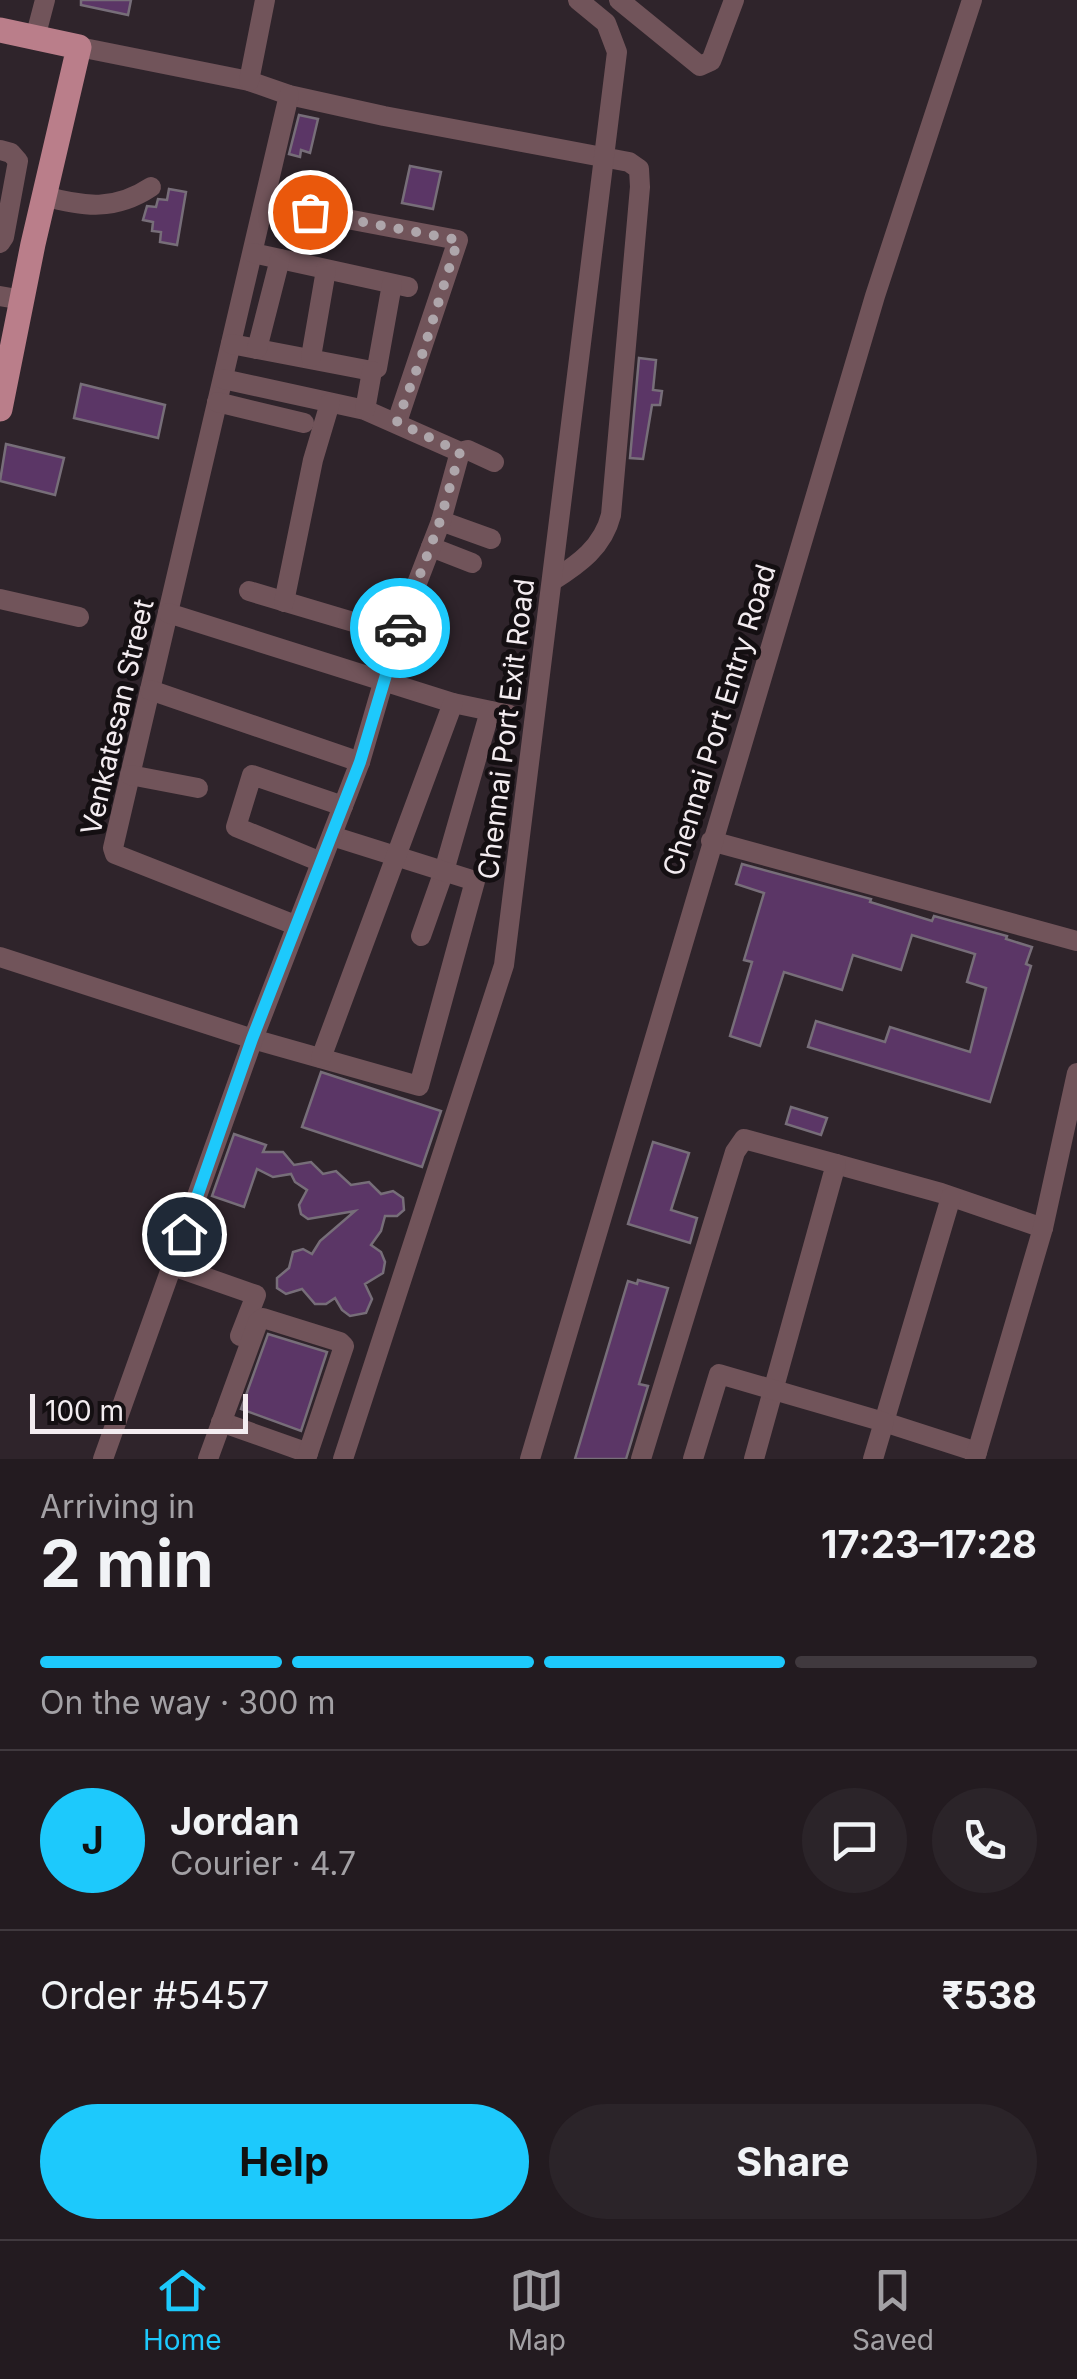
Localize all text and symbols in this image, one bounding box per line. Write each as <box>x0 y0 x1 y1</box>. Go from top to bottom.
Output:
pin <box>268 170 353 255</box>
icon: bag <box>283 185 338 240</box>
street label: Chennai Port Entry Road <box>655 560 783 880</box>
street label: Chennai Port Exit Road <box>471 577 541 881</box>
courier <box>350 578 450 678</box>
street label: Venkatesan Street <box>73 596 161 838</box>
icon: car <box>373 601 428 656</box>
pin <box>142 1192 227 1277</box>
icon: home <box>157 1207 212 1262</box>
scale bar <box>30 1389 248 1434</box>
text: 100 m <box>45 1394 124 1428</box>
text: Arriving in <box>40 1487 195 1526</box>
text: 17:23–17:28 <box>821 1521 1037 1567</box>
text: 2 min <box>40 1524 214 1603</box>
text: On the way · 300 m <box>40 1683 335 1722</box>
button: chat <box>802 1788 907 1893</box>
button: phone <box>932 1788 1037 1893</box>
text: Jordan <box>170 1798 300 1844</box>
text: J <box>81 1817 104 1863</box>
text: Courier · 4.7 <box>170 1844 356 1883</box>
text: Order #5457 <box>40 1972 269 2018</box>
text: ₹538 <box>942 1972 1037 2018</box>
button: Help <box>40 2104 529 2219</box>
button: Share <box>549 2104 1037 2219</box>
tab: Home <box>143 2263 222 2357</box>
tab: Map <box>508 2263 566 2357</box>
tab: Saved <box>852 2263 934 2357</box>

